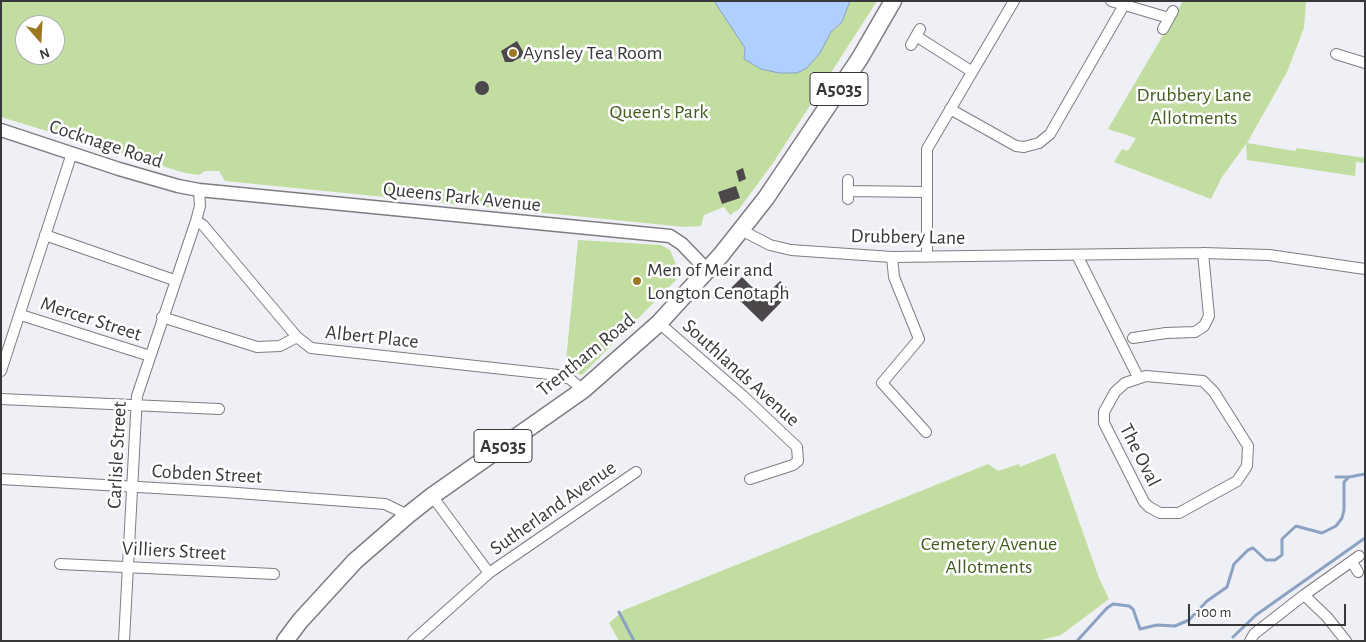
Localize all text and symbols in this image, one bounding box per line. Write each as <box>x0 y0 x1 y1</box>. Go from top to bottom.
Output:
north arrow <box>15 15 65 65</box>
place label: Aynsley Tea Room <box>523 41 662 65</box>
text: N <box>38 45 51 61</box>
marker: Aynsley Tea Room <box>507 47 519 59</box>
road number: A5035 <box>810 72 868 106</box>
park label: Drubbery Lane Allotments <box>1137 83 1251 130</box>
park label: Queen's Park <box>610 100 708 124</box>
street label: Cocknage Road <box>46 114 166 174</box>
street label: Queens Park Avenue <box>382 177 542 217</box>
street label: Drubbery Lane <box>850 224 966 250</box>
place label: Men of Meir and Longton Cenotaph <box>647 258 790 305</box>
marker: Men of Meir and Longton Cenotaph <box>631 275 643 287</box>
street label: Mercer Street <box>37 291 145 347</box>
street label: Trentham Road <box>532 308 640 402</box>
street label: Southlands Avenue <box>677 314 805 432</box>
street label: Albert Place <box>324 320 420 354</box>
street label: Carlisle Street <box>102 401 132 509</box>
street label: The Oval <box>1114 419 1166 491</box>
road number: A5035 <box>474 430 532 462</box>
street label: Sutherland Avenue <box>485 456 621 560</box>
street label: Cobden Street <box>151 459 263 489</box>
park label: Cemetery Avenue Allotments <box>921 532 1057 579</box>
street label: Villiers Street <box>121 536 227 566</box>
scale bar <box>1191 594 1348 626</box>
text: 100 m <box>1196 605 1231 620</box>

